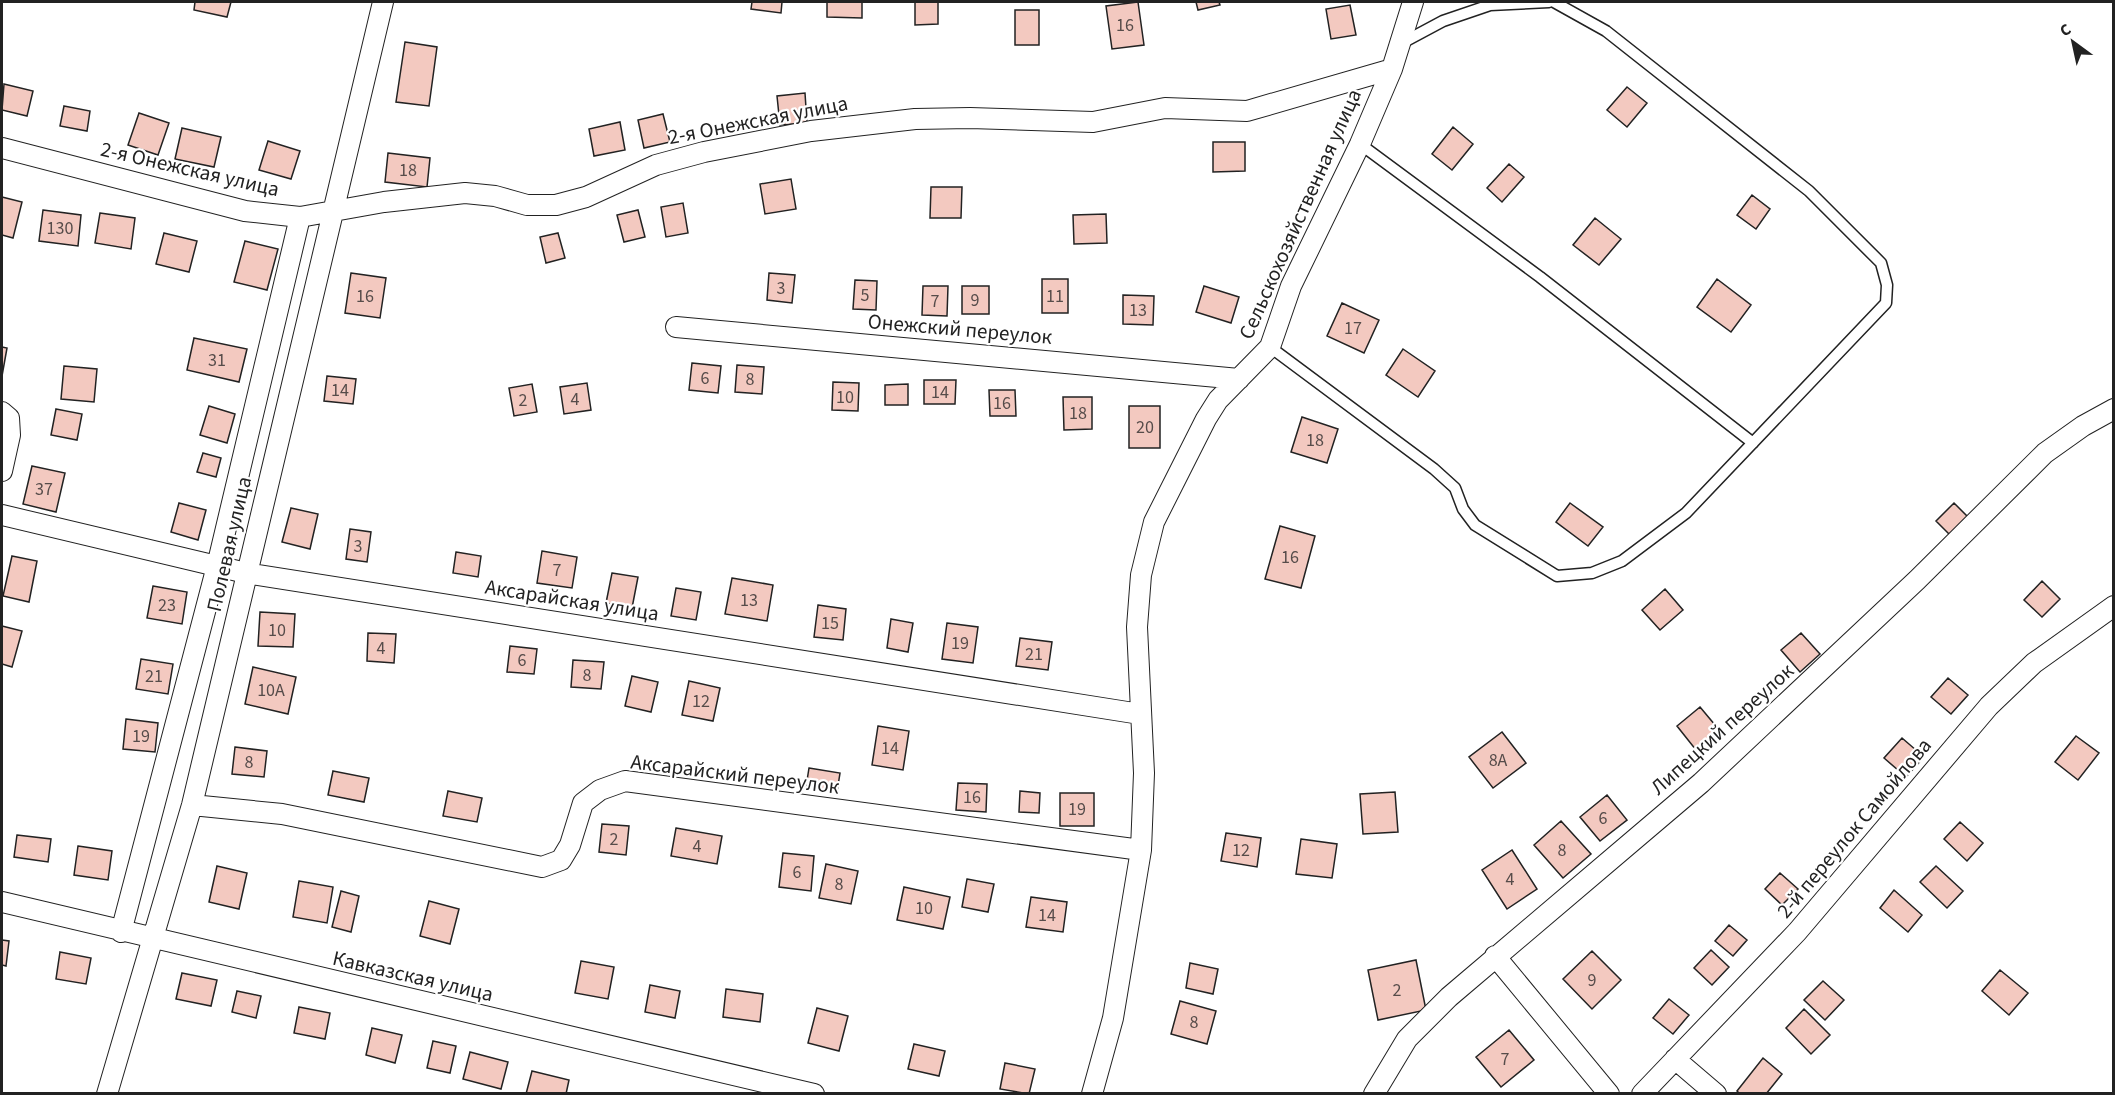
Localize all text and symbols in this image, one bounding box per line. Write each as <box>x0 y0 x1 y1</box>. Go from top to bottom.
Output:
north arrow <box>2043 12 2103 72</box>
house number: 16 <box>1116 13 1134 38</box>
text: С <box>2055 18 2075 42</box>
street label: Сельскохозяйственная улица <box>1231 84 1369 344</box>
street label: 2-я Онежская улица <box>666 88 850 152</box>
street label: 2-я Онежская улица <box>98 134 282 204</box>
house number: 18 <box>399 158 417 183</box>
house number: 130 <box>47 216 73 241</box>
house number: 3 <box>777 276 786 301</box>
house number: 5 <box>861 283 870 308</box>
house number: 16 <box>356 284 374 309</box>
house number: 11 <box>1046 284 1064 309</box>
house number: 9 <box>971 288 980 313</box>
house number: 7 <box>931 289 940 314</box>
house number: 13 <box>1129 298 1147 323</box>
street label: Онежский переулок <box>867 306 1054 352</box>
house number: 17 <box>1344 316 1362 341</box>
house number: 31 <box>208 348 226 373</box>
house number: 6 <box>701 366 710 391</box>
house number: 8 <box>746 367 755 392</box>
house number: 14 <box>331 378 349 403</box>
house number: 14 <box>931 380 949 405</box>
house number: 10 <box>836 385 854 410</box>
house number: 4 <box>571 387 580 412</box>
house number: 2 <box>519 388 528 413</box>
house number: 16 <box>993 391 1011 416</box>
house number: 18 <box>1069 401 1087 426</box>
house number: 20 <box>1136 415 1154 440</box>
house number: 18 <box>1306 428 1324 453</box>
street label: Полевая улица <box>199 473 259 615</box>
house number: 37 <box>35 477 53 502</box>
house number: 3 <box>354 534 363 559</box>
house number: 16 <box>1281 545 1299 570</box>
house number: 7 <box>553 558 562 583</box>
street label: Аксарайская улица <box>483 571 661 629</box>
house number: 13 <box>740 588 758 613</box>
house number: 23 <box>158 593 176 618</box>
house number: 15 <box>821 611 839 636</box>
house number: 10 <box>268 618 286 643</box>
house number: 19 <box>951 631 969 656</box>
house number: 4 <box>377 636 386 661</box>
house number: 21 <box>1025 642 1043 667</box>
house number: 6 <box>518 648 527 673</box>
street label: Липецкий переулок <box>1644 656 1801 802</box>
house number: 8 <box>583 663 592 688</box>
house number: 21 <box>145 664 163 689</box>
house number: 10А <box>257 678 285 703</box>
house number: 12 <box>692 689 710 714</box>
house number: 19 <box>132 724 150 749</box>
street label: 2-й переулок Самойлова <box>1770 731 1938 925</box>
house number: 14 <box>881 736 899 761</box>
street label: Аксарайский переулок <box>629 746 842 802</box>
house number: 8А <box>1489 748 1508 773</box>
house number: 8 <box>245 750 254 775</box>
house number: 16 <box>963 785 981 810</box>
house number: 19 <box>1068 797 1086 822</box>
house number: 6 <box>1599 806 1608 831</box>
house number: 2 <box>610 827 619 852</box>
house number: 4 <box>693 834 702 859</box>
house number: 12 <box>1232 838 1250 863</box>
house number: 8 <box>1558 838 1567 863</box>
house number: 6 <box>793 860 802 885</box>
house number: 4 <box>1506 867 1515 892</box>
house number: 8 <box>835 872 844 897</box>
house number: 10 <box>915 896 933 921</box>
house number: 14 <box>1038 903 1056 928</box>
street label: Кавказская улица <box>330 943 496 1009</box>
house number: 9 <box>1588 968 1597 993</box>
house number: 2 <box>1393 978 1402 1003</box>
house number: 8 <box>1190 1010 1199 1035</box>
house number: 7 <box>1501 1047 1510 1072</box>

